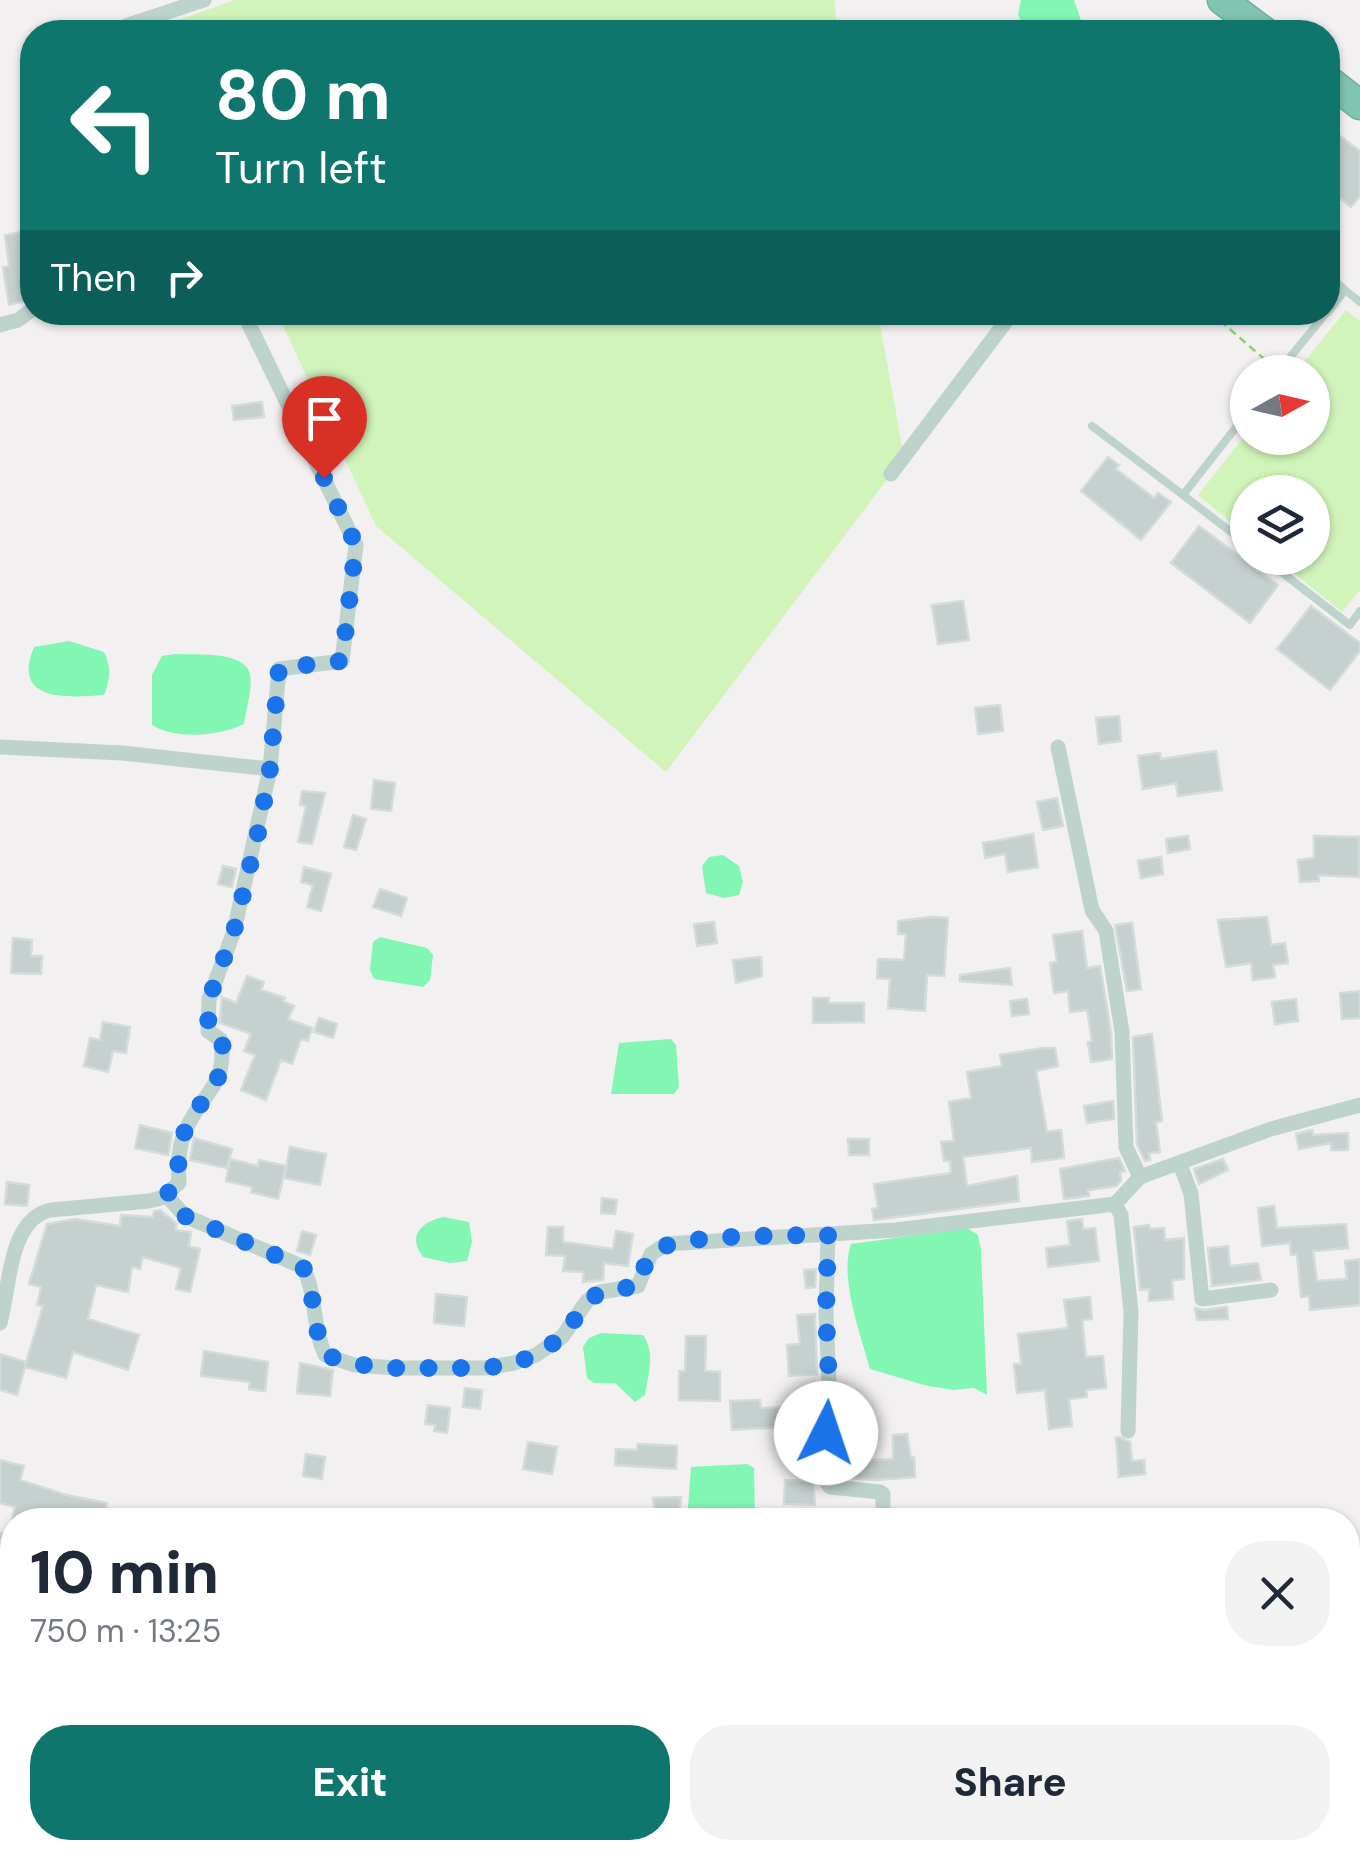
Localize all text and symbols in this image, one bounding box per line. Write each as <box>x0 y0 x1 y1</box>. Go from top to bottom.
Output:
text: 80 m <box>215 50 391 141</box>
icon: left <box>50 60 180 190</box>
text: Turn left <box>215 138 387 197</box>
icon: right <box>157 250 212 305</box>
text: Then <box>50 253 137 303</box>
north arrow <box>1230 355 1330 455</box>
map controls <box>1230 355 1330 575</box>
pin <box>282 376 367 479</box>
icon: arrive <box>297 391 352 446</box>
button: layers <box>1230 475 1330 575</box>
position arrow <box>774 1381 878 1485</box>
text: 10 min <box>30 1533 219 1612</box>
button: close <box>1225 1541 1330 1646</box>
text: 750 m · 13:25 <box>30 1610 221 1652</box>
button: Exit <box>30 1725 670 1840</box>
button: Share <box>690 1725 1330 1840</box>

